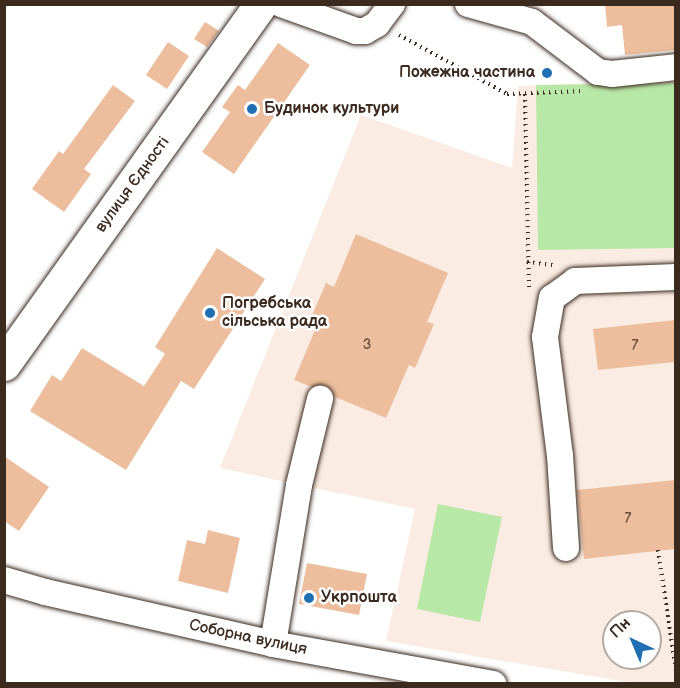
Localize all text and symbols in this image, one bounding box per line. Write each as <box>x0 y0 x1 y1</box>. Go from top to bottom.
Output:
place label: Пожежна частина <box>399 63 535 83</box>
marker: Пожежна частина <box>540 66 554 80</box>
place label: Будинок культури <box>264 99 399 119</box>
marker: Будинок культури <box>245 102 259 116</box>
street label: вулиця Єдності <box>92 133 174 237</box>
place label: Погребська сільська рада <box>222 294 327 332</box>
marker: Погребська сільська рада <box>203 306 217 320</box>
house number: 3 <box>363 337 371 353</box>
house number: 7 <box>632 338 638 354</box>
house number: 7 <box>625 511 631 527</box>
place label: Укрпошта <box>321 588 397 608</box>
marker: Укрпошта <box>302 591 316 605</box>
north arrow <box>602 610 662 670</box>
text: Пн <box>606 614 635 642</box>
street label: Соборна вулиця <box>187 616 309 660</box>

